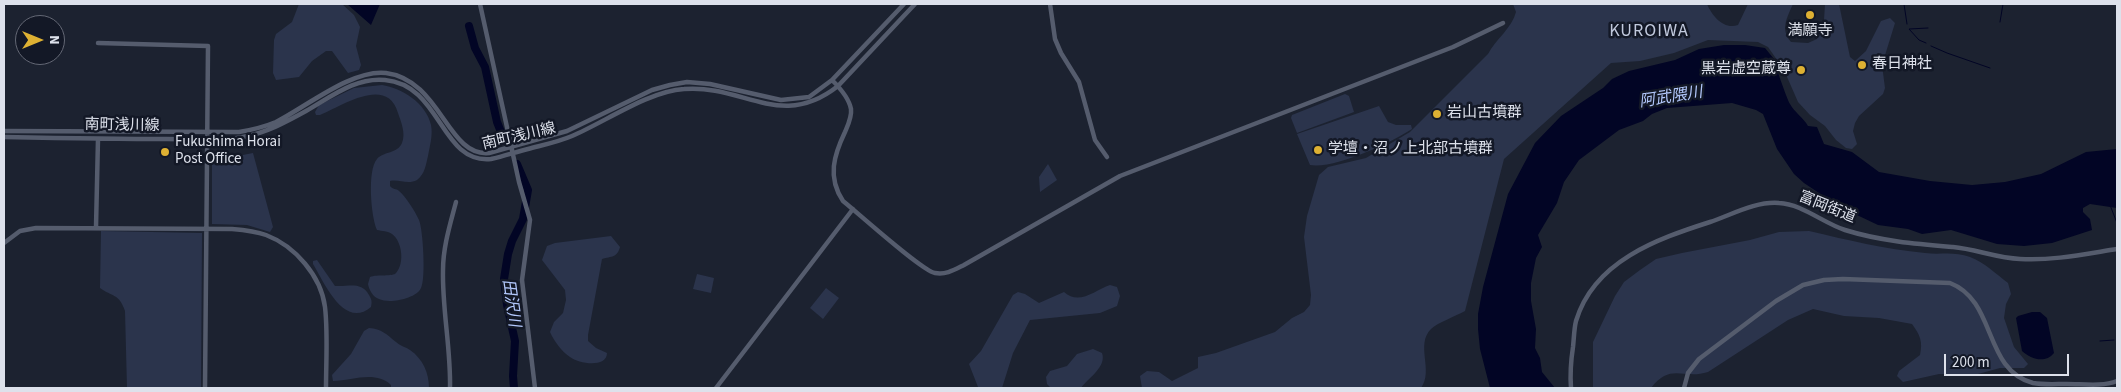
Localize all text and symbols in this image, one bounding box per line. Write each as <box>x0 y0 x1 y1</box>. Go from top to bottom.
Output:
marker: 満願寺 <box>1804 9 1816 21</box>
north arrow <box>15 15 65 65</box>
district label: KUROIWA <box>1608 21 1690 43</box>
place label: 満願寺 <box>1788 23 1832 41</box>
text: N <box>44 35 64 45</box>
place label: 春日神社 <box>1872 56 1932 74</box>
marker: 春日神社 <box>1856 59 1868 71</box>
place label: 黒岩虚空蔵尊 <box>1701 61 1791 79</box>
marker: 黒岩虚空蔵尊 <box>1795 64 1807 76</box>
water label: 阿武隈川 <box>1638 84 1704 112</box>
place label: 岩山古墳群 <box>1447 105 1522 123</box>
marker: 岩山古墳群 <box>1431 108 1443 120</box>
street label: 南町浅川線 <box>84 116 160 136</box>
street label: 南町浅川線 <box>480 120 558 154</box>
place label: Fukushima Horai Post Office <box>175 134 281 169</box>
place label: 学壇・沼ノ上北部古墳群 <box>1328 141 1493 159</box>
marker: 学壇・沼ノ上北部古墳群 <box>1312 144 1324 156</box>
marker: Fukushima Horai Post Office <box>159 146 171 158</box>
street label: 富岡街道 <box>1796 188 1858 228</box>
water label: 田沢川 <box>497 278 523 328</box>
scale bar <box>1946 344 2071 376</box>
text: 200 m <box>1952 352 1990 373</box>

